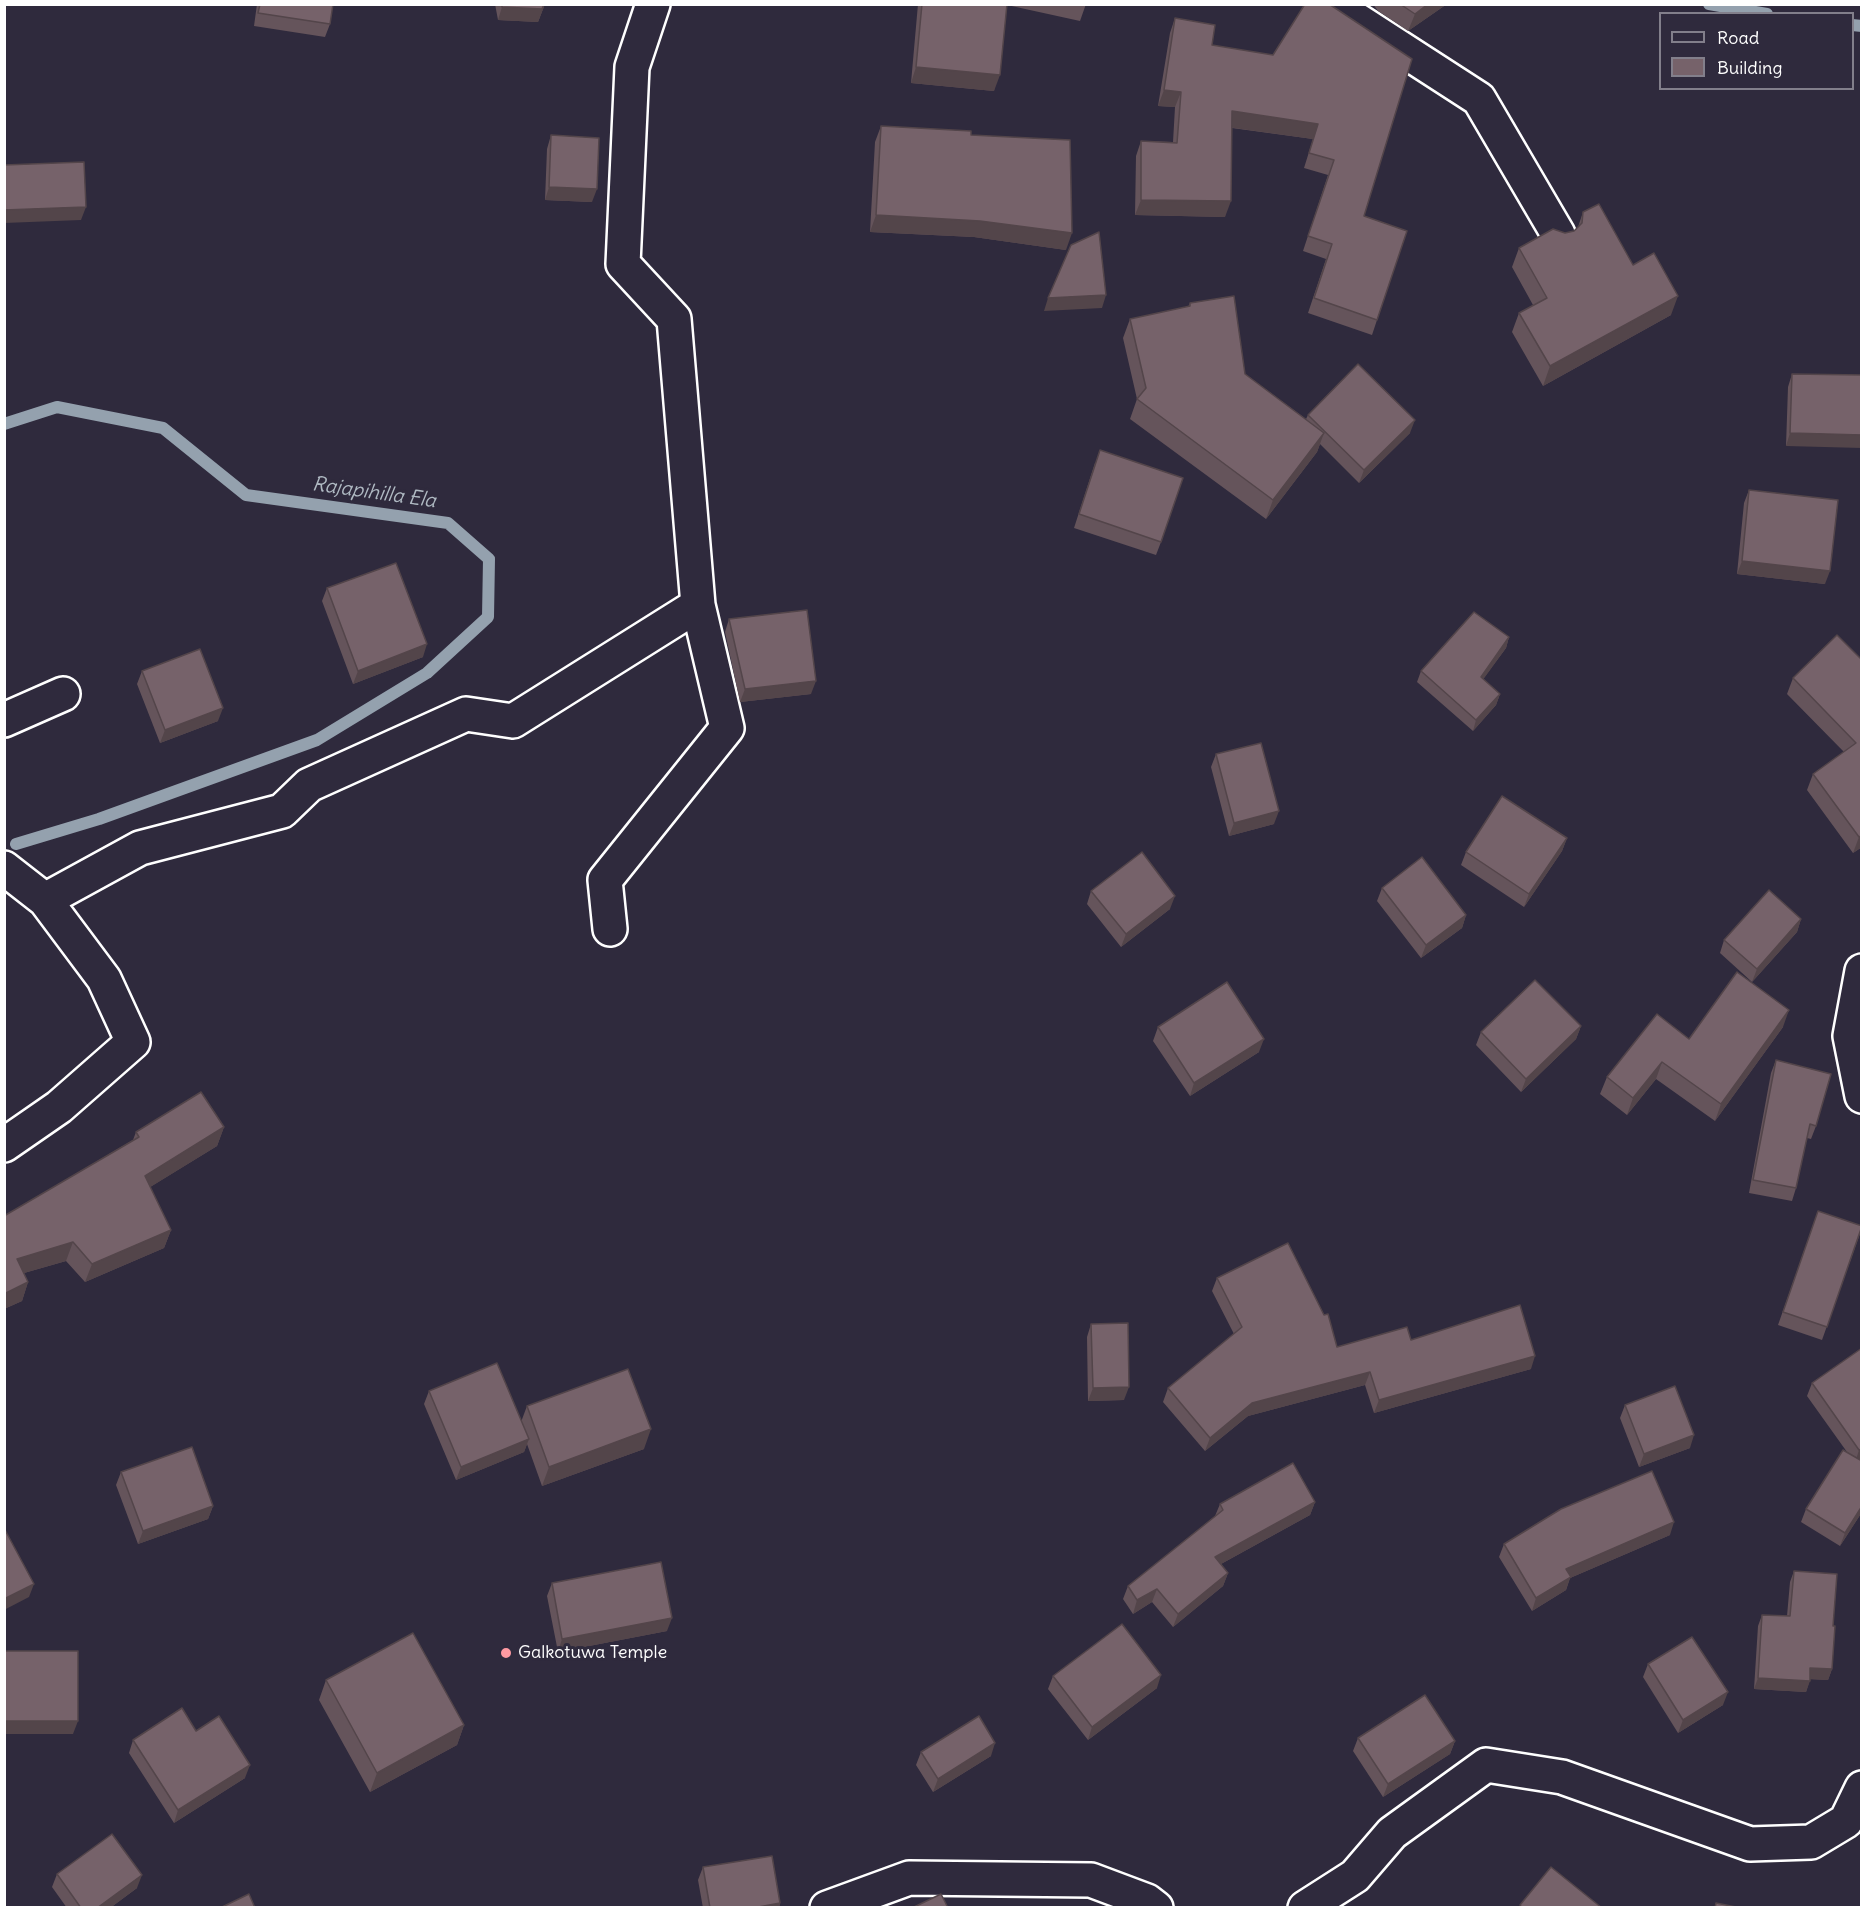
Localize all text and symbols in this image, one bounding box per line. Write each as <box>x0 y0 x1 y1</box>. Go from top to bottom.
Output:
legend <box>1659 12 1854 90</box>
text: Road <box>1717 26 1759 49</box>
text: Building <box>1717 56 1782 79</box>
water label: Rajapihilla Ela <box>311 472 437 514</box>
place label: Galkotuwa Temple <box>518 1642 667 1664</box>
marker: Galkotuwa Temple <box>499 1646 513 1660</box>

